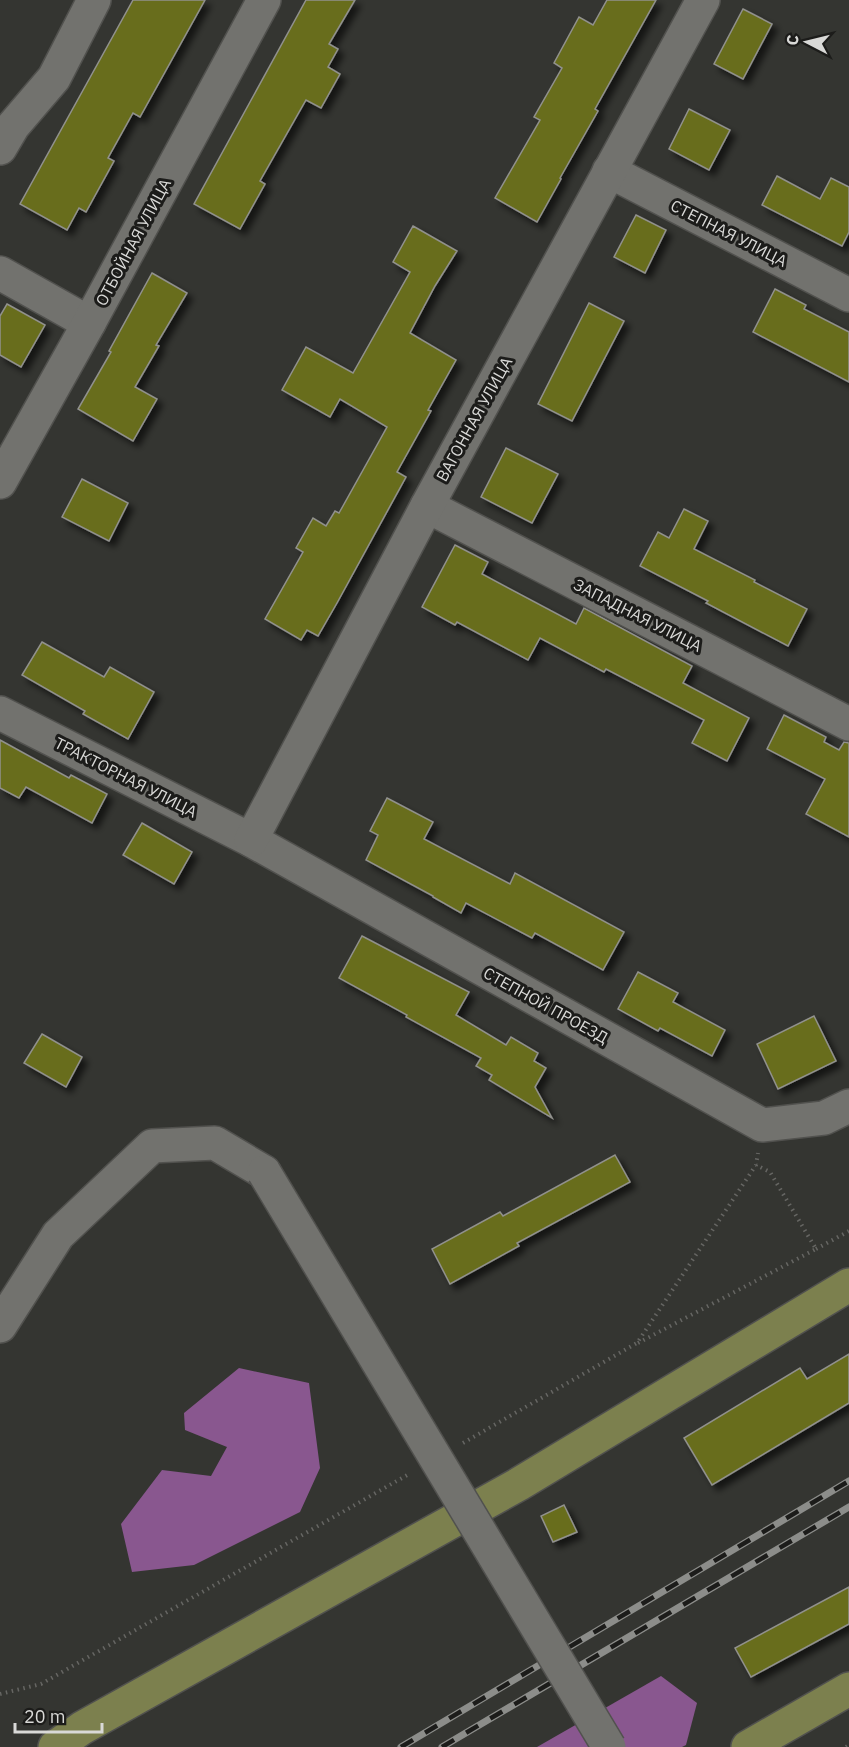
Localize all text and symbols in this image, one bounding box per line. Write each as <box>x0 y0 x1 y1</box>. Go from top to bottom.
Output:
north arrow <box>777 12 837 72</box>
text: С <box>782 34 803 47</box>
street label: ОТБОЙНАЯ УЛИЦА <box>91 175 175 309</box>
street label: СТЕПНАЯ УЛИЦА <box>667 195 791 271</box>
street label: ВАГОННАЯ УЛИЦА <box>432 353 516 485</box>
street label: ЗАПАДНАЯ УЛИЦА <box>571 574 705 656</box>
street label: ТРАКТОРНАЯ УЛИЦА <box>51 732 201 822</box>
street label: СТЕПНОЙ ПРОЕЗД <box>480 962 612 1048</box>
scale bar <box>15 1696 102 1734</box>
text: 20 m <box>24 1705 66 1728</box>

